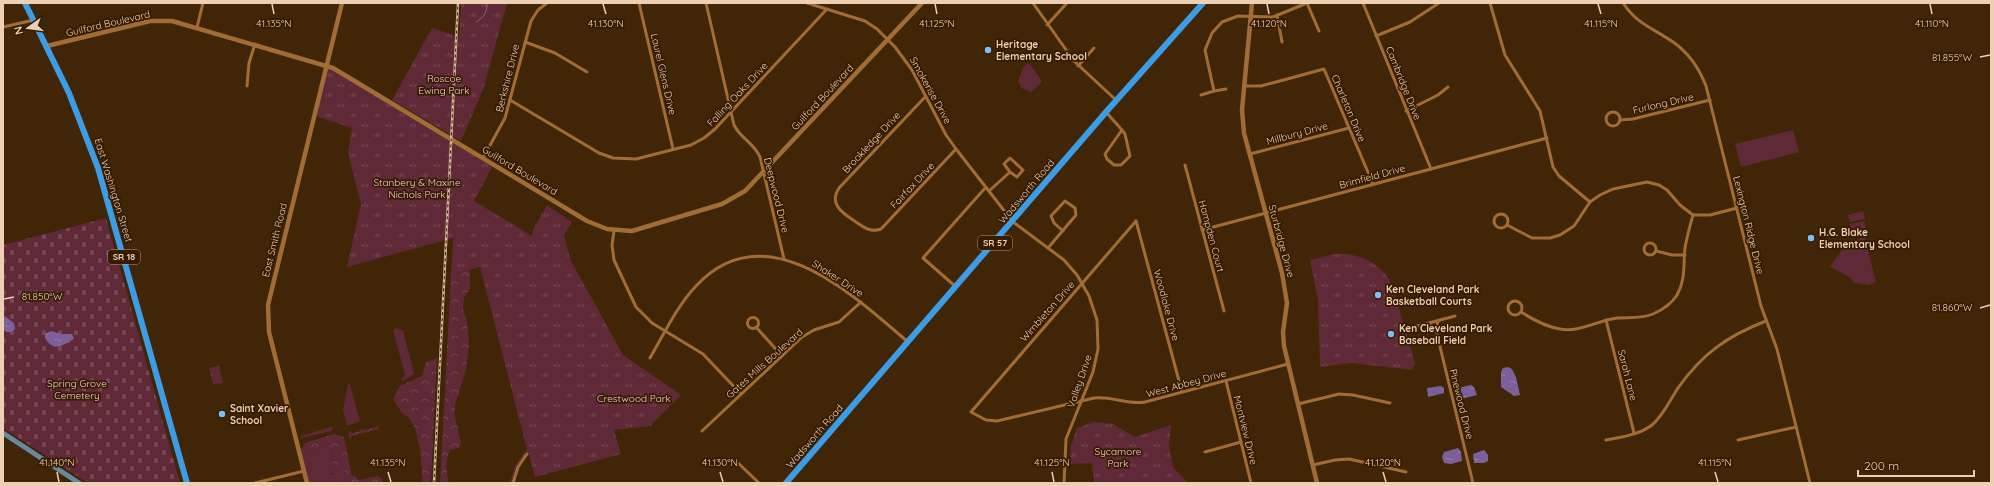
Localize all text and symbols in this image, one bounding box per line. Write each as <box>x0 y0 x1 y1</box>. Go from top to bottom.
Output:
north arrow <box>8 8 48 48</box>
street label: Guilford Boulevard <box>65 8 151 39</box>
text: 41.135°N <box>256 17 292 30</box>
text: 41.130°N <box>588 17 624 30</box>
text: 41.125°N <box>919 17 955 30</box>
text: 41.120°N <box>1251 17 1287 30</box>
text: 41.115°N <box>1584 17 1618 30</box>
text: 41.110°N <box>1915 17 1949 30</box>
text: N <box>11 25 26 36</box>
street label: Laurel Glens Drive <box>648 32 679 117</box>
place label: Heritage Elementary School <box>996 38 1087 63</box>
street label: Berkshire Drive <box>493 42 522 114</box>
street label: Cambridge Drive <box>1383 44 1424 122</box>
marker: Heritage Elementary School <box>983 45 993 55</box>
text: 81.855°W <box>1932 51 1972 64</box>
street label: Smokerise Drive <box>907 54 955 126</box>
street label: Falling Oaks Drive <box>704 59 771 129</box>
street label: Guilford Boulevard <box>788 62 856 133</box>
park label: Roscoe Ewing Park <box>418 72 470 97</box>
street label: Charleton Drive <box>1329 73 1369 144</box>
street label: Furlong Drive <box>1631 90 1695 117</box>
street label: Brookledge Drive <box>839 108 904 176</box>
street label: Millbury Drive <box>1265 119 1330 148</box>
street label: East Washington Street <box>92 137 136 244</box>
street label: Guilford Boulevard <box>480 143 560 198</box>
street label: Deepwood Drive <box>761 156 792 234</box>
street label: Wadsworth Road <box>996 156 1057 226</box>
street label: Fairfax Drive <box>888 159 937 211</box>
street label: Brimfield Drive <box>1338 161 1407 192</box>
street label: Lexington Ridge Drive <box>1730 174 1767 276</box>
park label: Stanbery & Maxine Nichols Park <box>373 176 461 201</box>
street label: Hampden Court <box>1196 199 1228 274</box>
street label: East Smith Road <box>259 202 290 279</box>
street label: Sturbridge Drive <box>1266 203 1298 279</box>
place label: H.G. Blake Elementary School <box>1819 226 1910 251</box>
marker: H.G. Blake Elementary School <box>1806 233 1816 243</box>
road number: SR 57 <box>978 236 1012 250</box>
road number: SR 18 <box>108 250 140 264</box>
street label: Shaker Drive <box>810 257 866 300</box>
street label: Woodlake Drive <box>1151 268 1182 343</box>
street label: Wimbleton Drive <box>1017 278 1078 345</box>
place label: Ken Cleveland Park Basketball Courts <box>1386 283 1480 308</box>
text: 81.850°W <box>22 290 63 303</box>
marker: Ken Cleveland Park Basketball Courts <box>1373 290 1383 300</box>
text: 81.860°W <box>1932 301 1973 314</box>
place label: Ken Cleveland Park Baseball Field <box>1399 322 1493 347</box>
street label: Gates Mills Boulevard <box>723 325 805 401</box>
marker: Ken Cleveland Park Baseball Field <box>1386 329 1396 339</box>
street label: Sarah Lane <box>1615 348 1640 403</box>
street label: Valley Drive <box>1064 353 1095 409</box>
street label: West Abbey Drive <box>1145 366 1228 400</box>
street label: Pinewood Drive <box>1446 368 1477 441</box>
park label: Spring Grove Cemetery <box>47 377 107 402</box>
park label: Crestwood Park <box>597 392 671 405</box>
street label: Montview Drive <box>1231 394 1260 466</box>
place label: Saint Xavier School <box>230 402 289 427</box>
street label: Wadsworth Road <box>783 402 846 471</box>
marker: Saint Xavier School <box>217 409 227 419</box>
park label: Sycamore Park <box>1095 445 1142 470</box>
scale bar <box>1858 452 1974 478</box>
text: 41.140°N <box>39 456 75 469</box>
text: 41.135°N <box>370 456 406 469</box>
text: 41.130°N <box>702 456 738 469</box>
text: 41.125°N <box>1034 456 1070 469</box>
text: 41.120°N <box>1365 456 1401 469</box>
text: 41.115°N <box>1698 456 1732 469</box>
text: 200 m <box>1864 458 1899 473</box>

